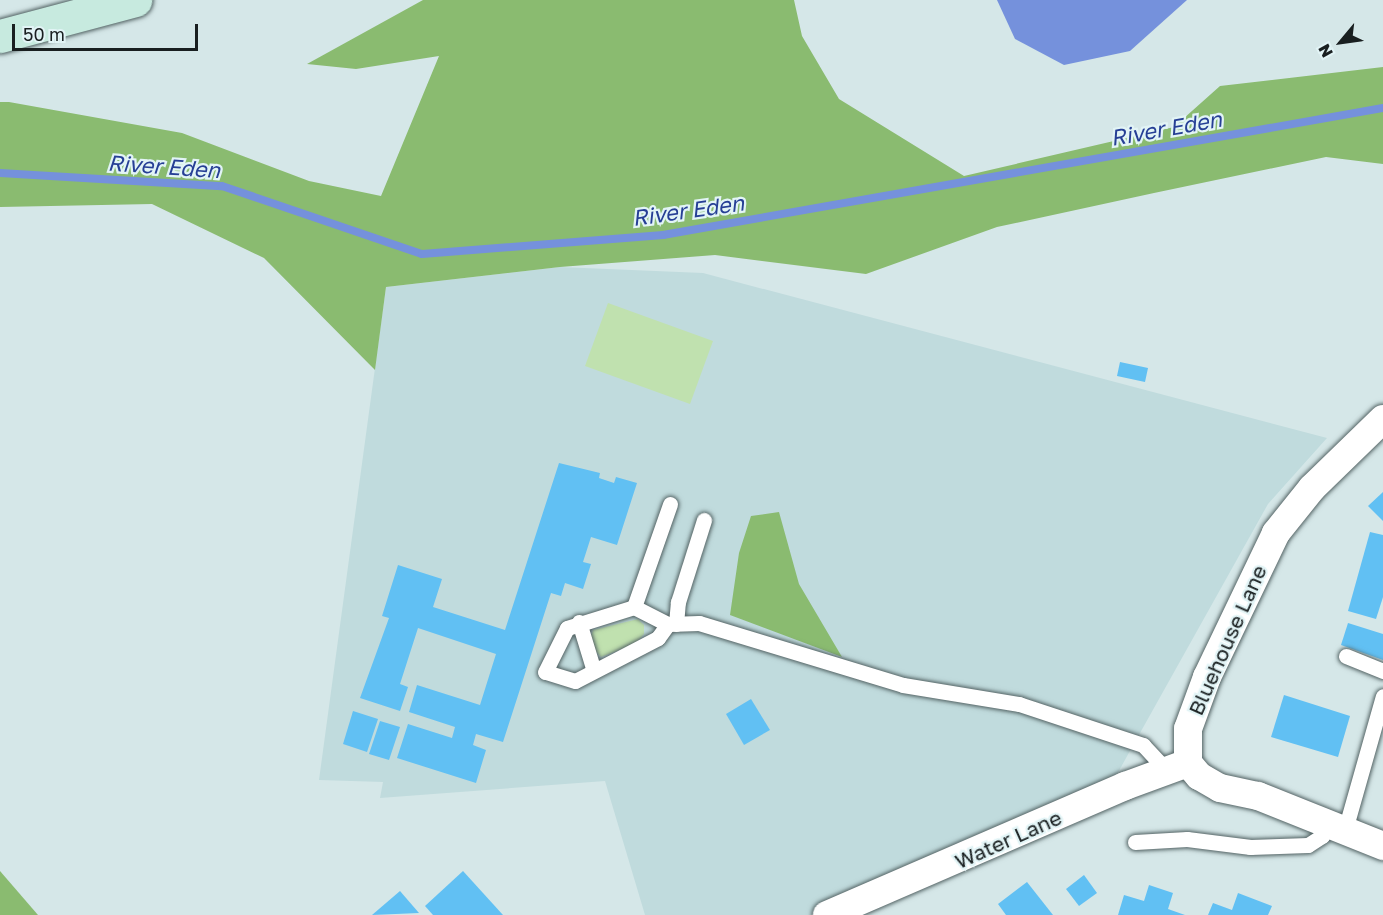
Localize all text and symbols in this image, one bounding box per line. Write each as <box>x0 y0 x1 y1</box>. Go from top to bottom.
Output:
scale bar <box>15 12 201 50</box>
north arrow <box>1311 12 1371 72</box>
text: 50 m <box>23 23 65 45</box>
text: N <box>1314 41 1337 61</box>
water label: River Eden <box>1108 105 1224 151</box>
water label: River Eden <box>107 149 221 183</box>
water label: River Eden <box>630 189 746 231</box>
street label: Bluehouse Lane <box>1183 561 1271 719</box>
street label: Water Lane <box>951 804 1065 874</box>

